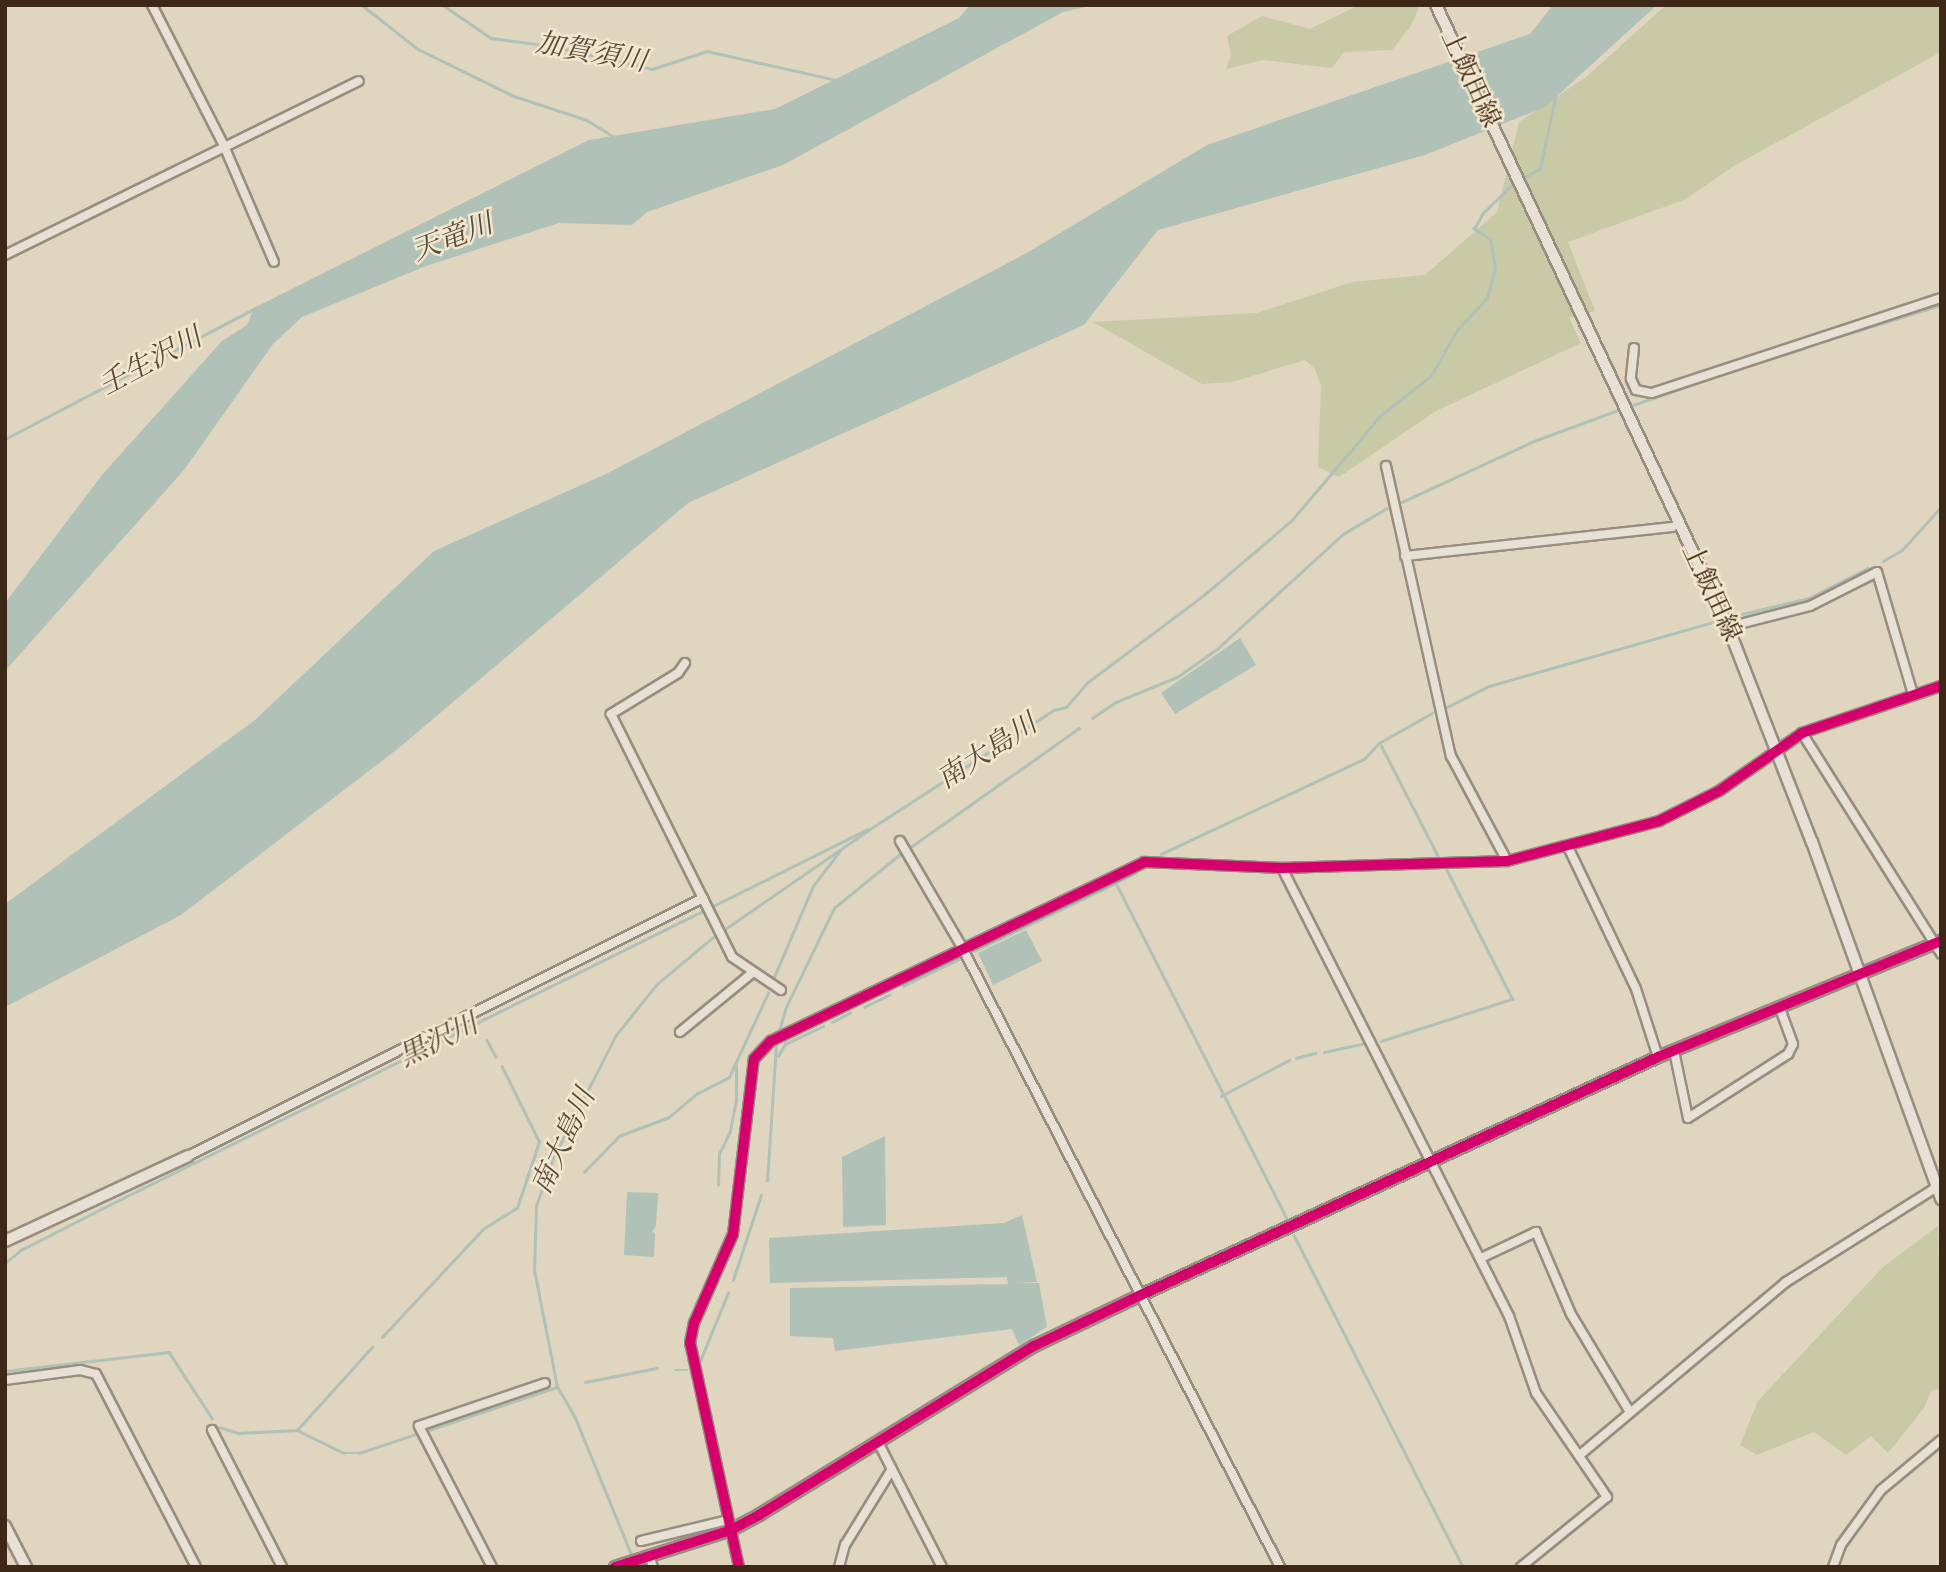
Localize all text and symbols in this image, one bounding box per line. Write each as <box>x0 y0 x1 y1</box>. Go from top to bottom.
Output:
street label: 上飯田線 <box>1434 25 1506 133</box>
water label: 加賀須川 <box>533 28 649 80</box>
water label: 天竜川 <box>408 208 498 270</box>
water label: 壬生沢川 <box>94 322 208 404</box>
street label: 上飯田線 <box>1675 539 1747 647</box>
water label: 南大島川 <box>932 708 1044 798</box>
water label: 黒沢川 <box>394 1008 484 1076</box>
water label: 南大島川 <box>526 1084 604 1200</box>

